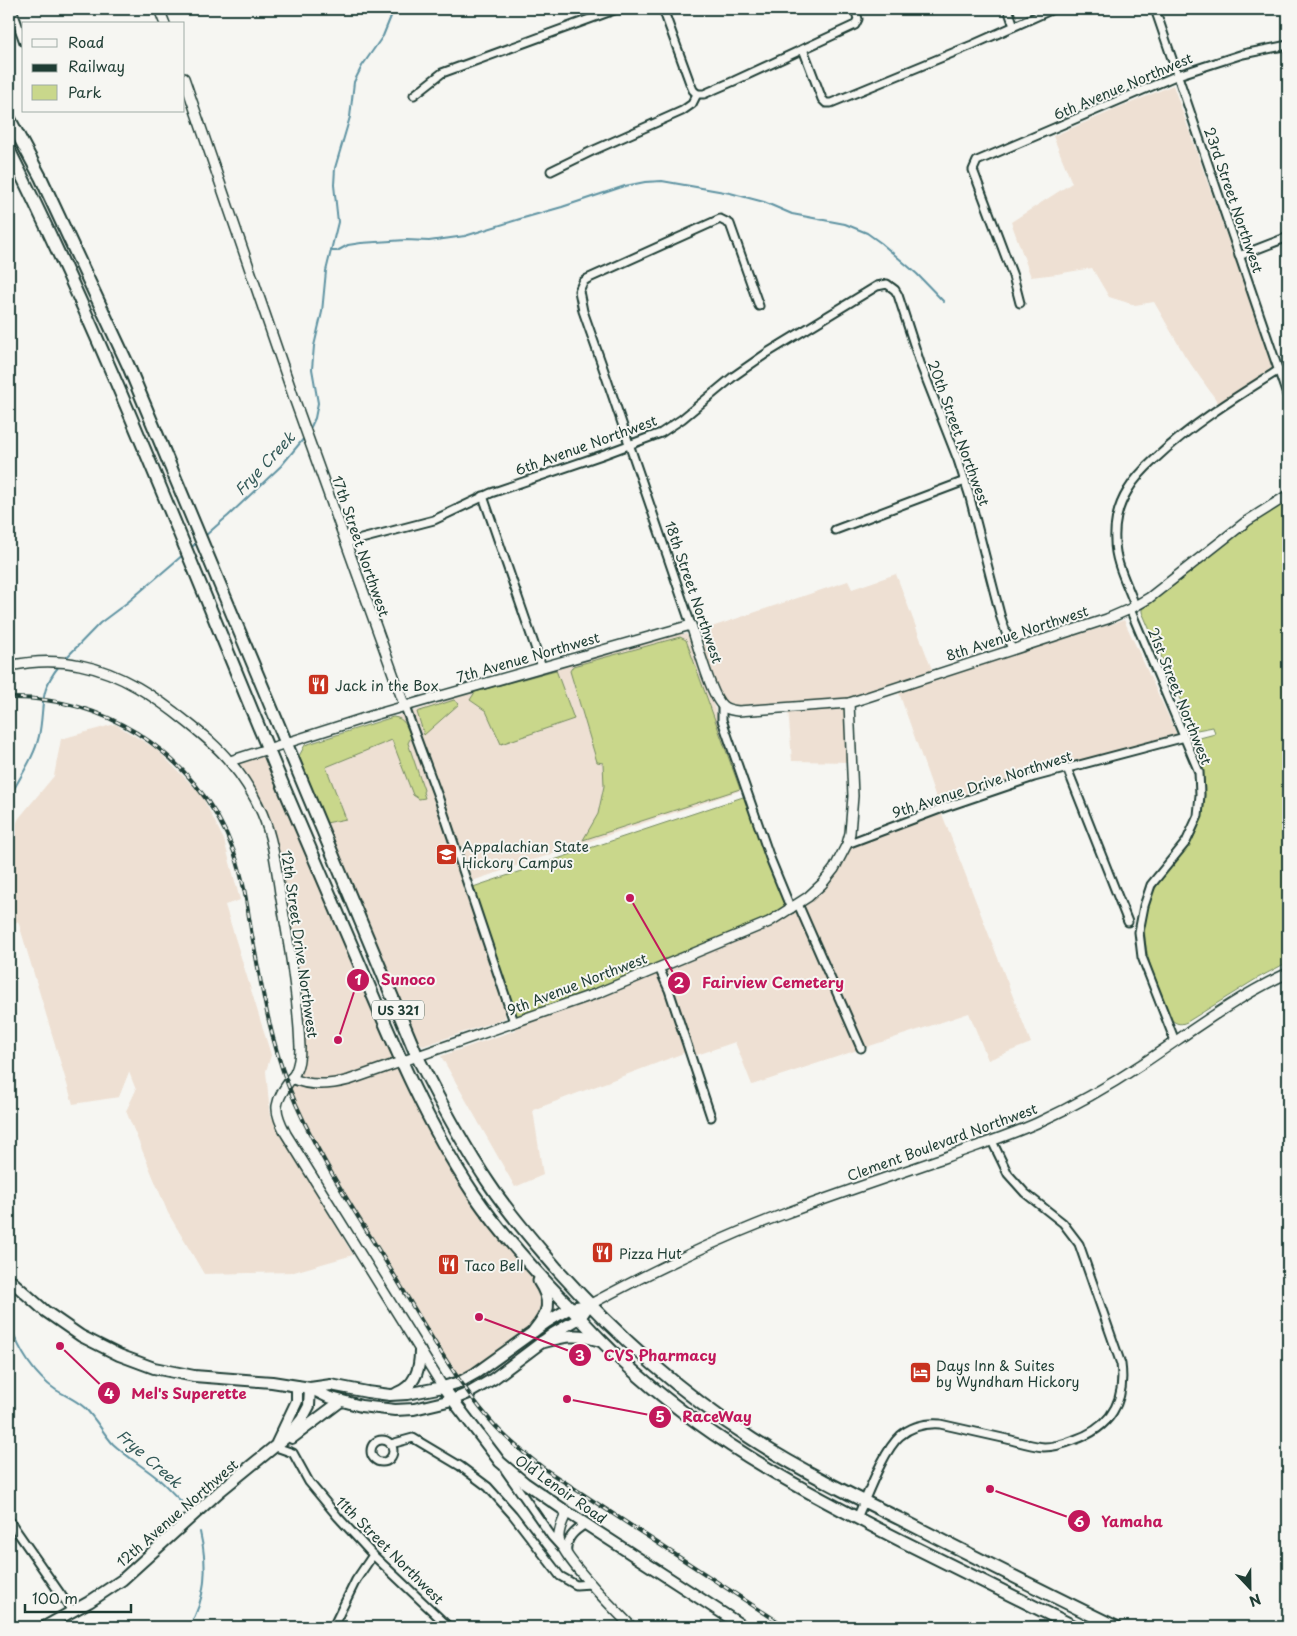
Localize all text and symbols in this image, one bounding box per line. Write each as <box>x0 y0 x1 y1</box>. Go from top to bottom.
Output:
legend <box>22 22 185 112</box>
text: Road <box>68 30 104 53</box>
street label: 6th Avenue Northwest <box>1050 47 1196 125</box>
text: Railway <box>68 54 125 77</box>
text: Park <box>68 80 102 103</box>
street label: 23rd Street Northwest <box>1199 124 1269 276</box>
street label: 20th Street Northwest <box>923 357 995 509</box>
street label: 6th Avenue Northwest <box>512 410 660 480</box>
water label: Frye Creek <box>228 425 300 500</box>
street label: 17th Street Northwest <box>327 473 395 620</box>
street label: 18th Street Northwest <box>660 518 728 666</box>
street label: 8th Avenue Northwest <box>943 600 1091 666</box>
street label: 21st Street Northwest <box>1143 624 1217 768</box>
street label: 7th Avenue Northwest <box>454 626 602 687</box>
restaurant icon: Jack in the Box <box>307 673 331 697</box>
place label: Jack in the Box <box>335 675 439 696</box>
street label: 9th Avenue Drive Northwest <box>889 745 1075 823</box>
place label: Appalachian State Hickory Campus <box>462 836 589 873</box>
school or university icon: Appalachian State Hickory Campus <box>434 842 458 866</box>
street label: 12th Street Drive Northwest <box>276 849 324 1040</box>
street label: 9th Avenue Northwest <box>504 947 650 1020</box>
callout: Sunoco <box>346 965 445 995</box>
text: 1 <box>354 967 362 990</box>
text: Sunoco <box>381 967 435 990</box>
callout: Fairview Cemetery <box>667 968 854 998</box>
text: 2 <box>674 970 685 993</box>
text: Fairview Cemetery <box>702 970 844 993</box>
road number: US 321 <box>372 1000 424 1020</box>
street label: Clement Boulevard Northwest <box>844 1098 1040 1186</box>
restaurant icon: Pizza Hut <box>591 1241 615 1265</box>
place label: Pizza Hut <box>619 1243 682 1264</box>
restaurant icon: Taco Bell <box>436 1253 460 1277</box>
place label: Taco Bell <box>464 1255 524 1276</box>
callout: CVS Pharmacy <box>568 1340 727 1370</box>
text: 3 <box>575 1343 585 1366</box>
text: CVS Pharmacy <box>604 1343 717 1366</box>
place label: Days Inn & Suites by Wyndham Hickory <box>936 1355 1079 1392</box>
hotel icon: Days Inn & Suites by Wyndham Hickory <box>908 1361 932 1385</box>
callout: Mel's Superette <box>96 1378 257 1408</box>
text: 4 <box>104 1381 114 1404</box>
text: Mel's Superette <box>131 1381 247 1404</box>
callout: RaceWay <box>647 1402 762 1432</box>
text: 5 <box>655 1404 665 1427</box>
text: RaceWay <box>682 1404 752 1427</box>
water label: Frye Creek <box>112 1423 188 1493</box>
street label: Old Lenoir Road <box>511 1450 611 1528</box>
street label: 12th Avenue Northwest <box>112 1454 243 1572</box>
street label: 11th Street Northwest <box>331 1491 449 1609</box>
callout: Yamaha <box>1066 1506 1173 1536</box>
text: 6 <box>1074 1509 1085 1532</box>
text: Yamaha <box>1101 1509 1163 1532</box>
north arrow <box>1224 1564 1274 1614</box>
scale bar <box>25 1581 131 1613</box>
text: 100 m <box>32 1586 78 1609</box>
text: N <box>1246 1589 1264 1612</box>

